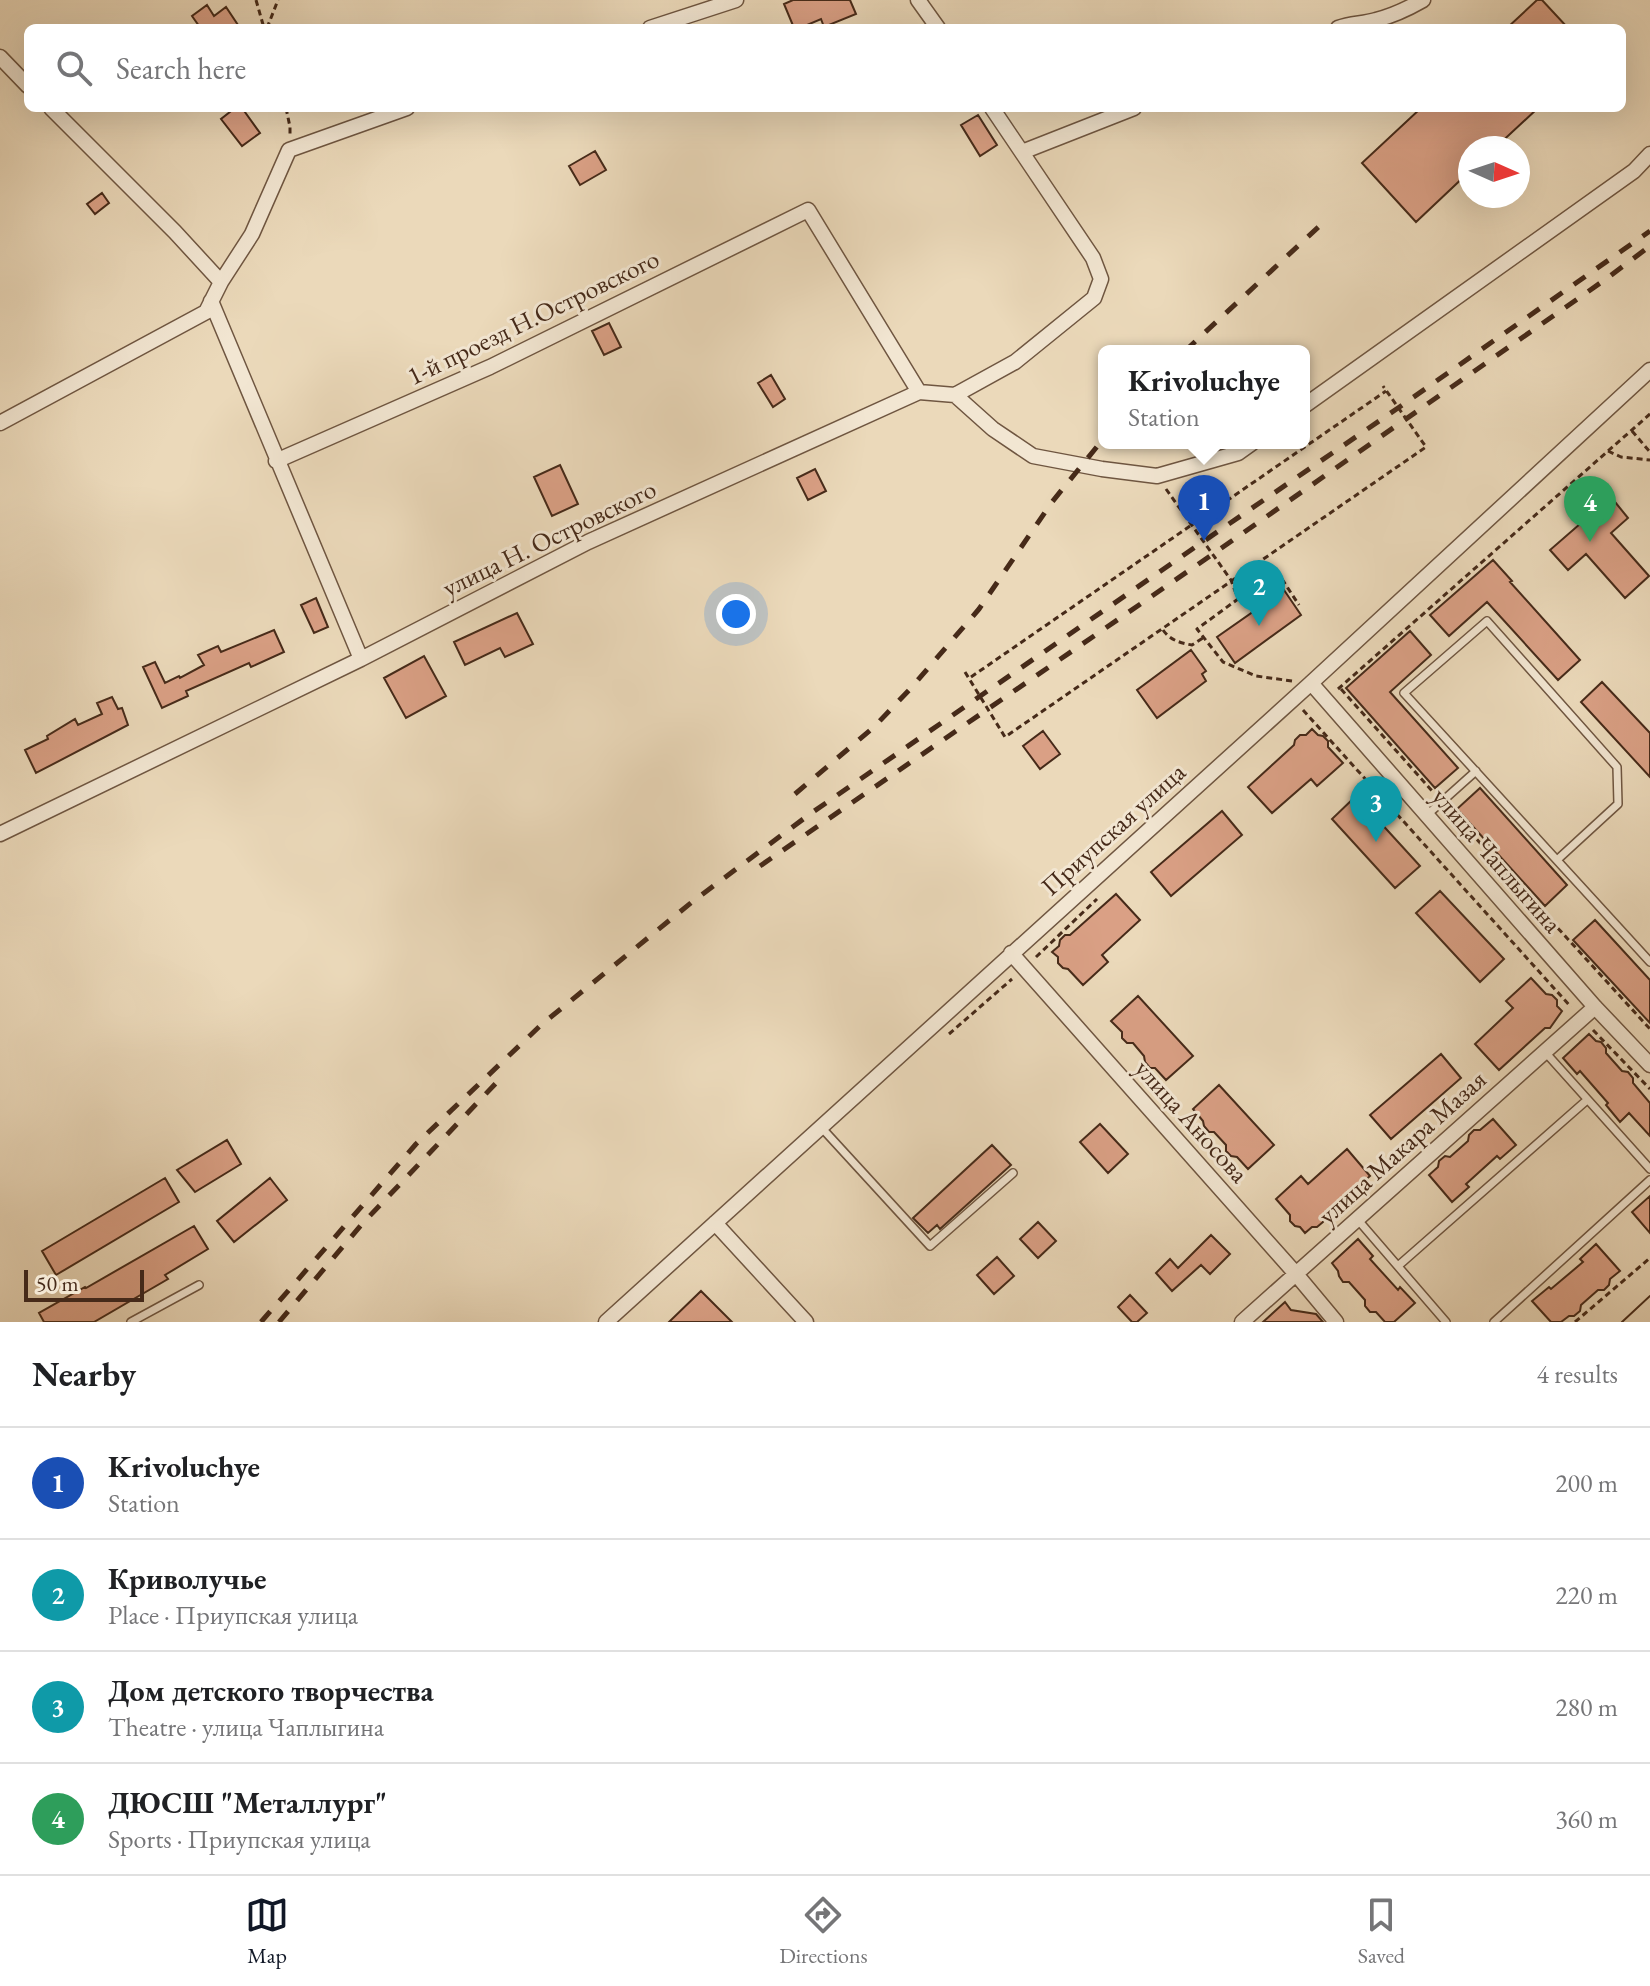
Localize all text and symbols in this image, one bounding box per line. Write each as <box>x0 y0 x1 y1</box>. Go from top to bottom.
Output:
search box <box>24 24 1626 112</box>
icon: search <box>52 46 96 90</box>
text: Search here <box>116 49 246 88</box>
north arrow <box>1458 136 1530 208</box>
street label: 1-й проезд Н.Островского <box>401 241 665 393</box>
popup <box>1098 345 1310 449</box>
text: Krivoluchye <box>1128 361 1280 400</box>
text: Station <box>1128 400 1200 434</box>
street label: улица Н. Островского <box>437 472 661 604</box>
pin: 1 <box>1178 475 1230 541</box>
pin: 4 <box>1564 476 1616 542</box>
pin: 2 <box>1233 560 1285 626</box>
your location <box>716 594 756 634</box>
street label: Приупская улица <box>1033 755 1193 903</box>
pin: 3 <box>1350 776 1402 842</box>
street label: улица Чаплыгина <box>1424 780 1570 940</box>
street label: улица Аносова <box>1128 1052 1257 1190</box>
street label: улица Макара Мазая <box>1311 1062 1493 1232</box>
scale bar <box>24 1266 144 1302</box>
text: 50 m <box>36 1269 79 1298</box>
text: Nearby <box>32 1352 136 1396</box>
text: 4 results <box>1537 1357 1618 1391</box>
text: Krivoluchye <box>108 1447 260 1486</box>
text: 1 <box>51 1466 65 1500</box>
text: 200 m <box>1555 1466 1618 1500</box>
text: Station <box>108 1486 180 1520</box>
text: Криволучье <box>108 1559 266 1598</box>
text: 2 <box>51 1578 65 1612</box>
text: 220 m <box>1555 1578 1618 1612</box>
text: Place · Приупская улица <box>108 1598 358 1632</box>
text: Дом детского творчества <box>108 1671 434 1710</box>
text: 3 <box>51 1690 65 1724</box>
text: 280 m <box>1555 1690 1618 1724</box>
text: Theatre · улица Чаплыгина <box>108 1710 384 1744</box>
text: ДЮСШ "Металлург" <box>108 1783 387 1822</box>
text: 4 <box>51 1802 65 1836</box>
text: 360 m <box>1555 1802 1618 1836</box>
text: Sports · Приупская улица <box>108 1822 371 1856</box>
tab: Map <box>245 1893 289 1970</box>
tab: Directions <box>779 1893 868 1970</box>
tab: Saved <box>1358 1893 1405 1970</box>

